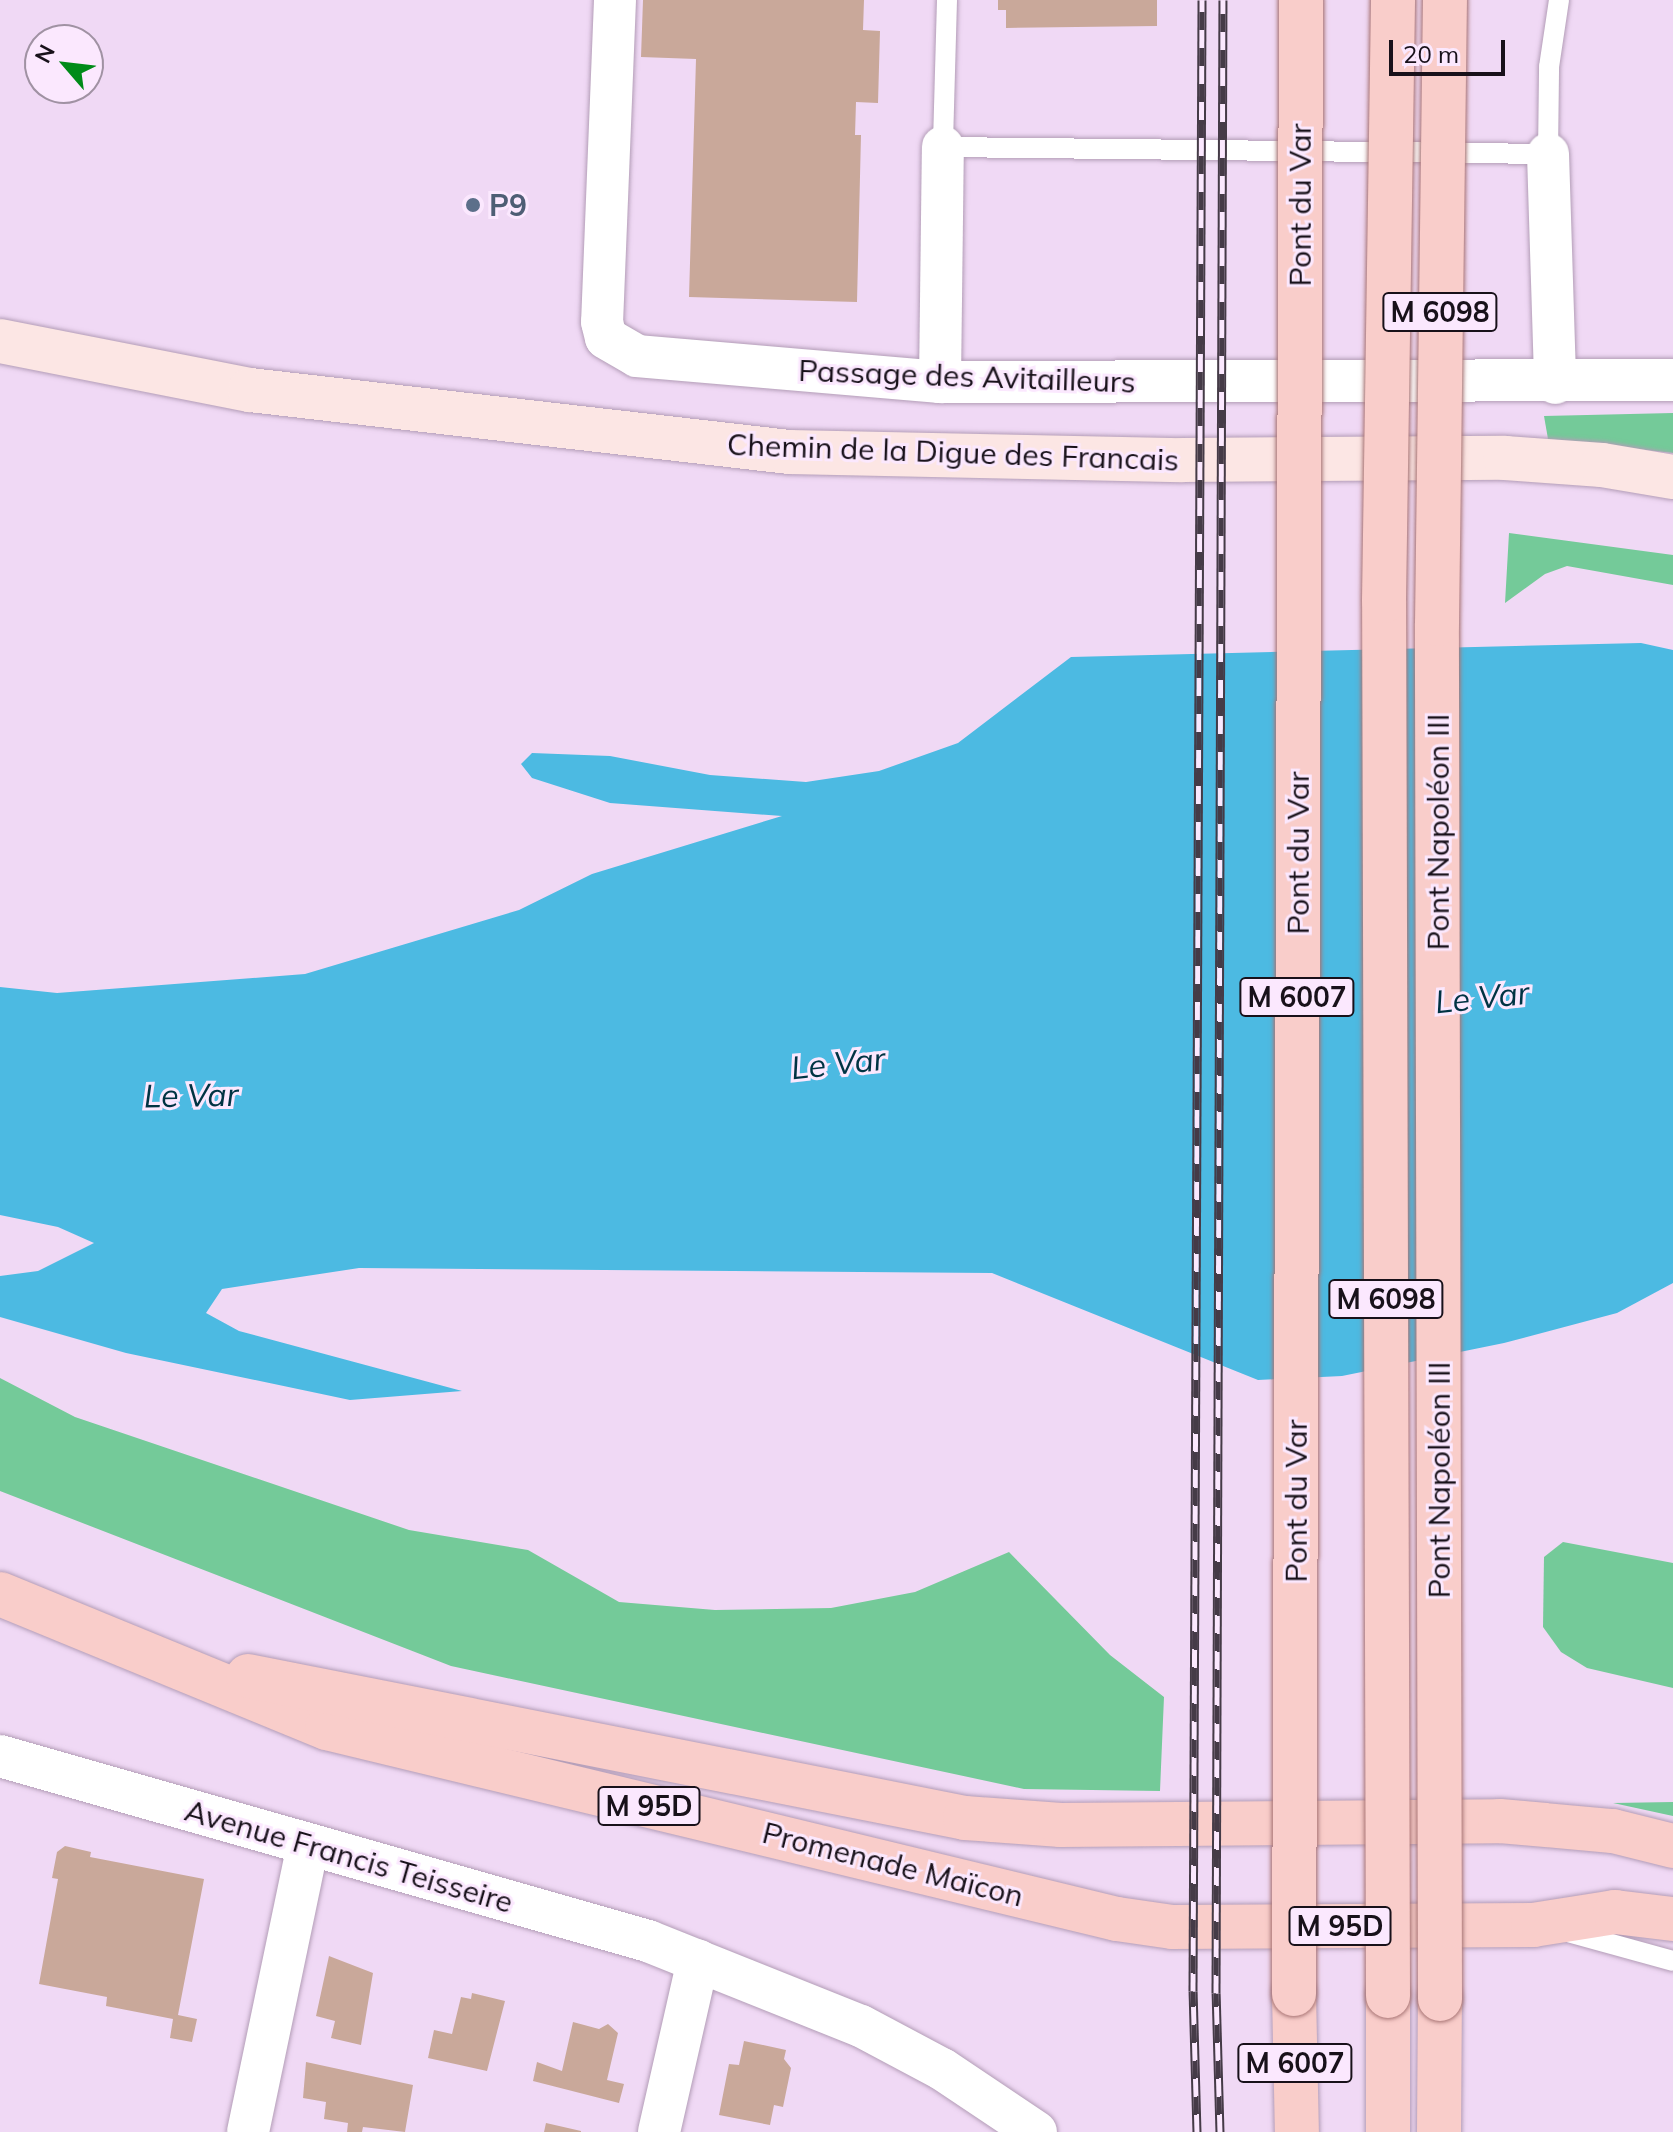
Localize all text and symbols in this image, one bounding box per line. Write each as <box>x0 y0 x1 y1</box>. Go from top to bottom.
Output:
north arrow <box>24 24 104 104</box>
scale bar <box>1393 24 1509 74</box>
text: 20 m <box>1403 39 1459 69</box>
text: N <box>28 40 61 68</box>
street label: Pont du Var <box>1282 123 1318 287</box>
place label: P9 <box>489 187 527 223</box>
marker: P9 <box>464 196 482 214</box>
road number: M 6098 <box>1382 288 1498 336</box>
street label: Passage des Avitailleurs <box>798 352 1136 400</box>
street label: Chemin de la Digue des Francais <box>726 426 1180 478</box>
street label: Pont Napoléon III <box>1420 714 1456 950</box>
street label: Pont du Var <box>1280 771 1316 935</box>
road number: M 6007 <box>1239 973 1355 1021</box>
water label: Le Var <box>1433 973 1531 1021</box>
water label: Le Var <box>789 1039 887 1087</box>
water label: Le Var <box>143 1075 239 1115</box>
road number: M 6098 <box>1328 1275 1444 1323</box>
street label: Pont Napoléon III <box>1421 1362 1457 1598</box>
street label: Pont du Var <box>1278 1419 1314 1583</box>
road number: M 95D <box>597 1782 701 1830</box>
street label: Avenue Francis Teisseire <box>181 1792 517 1920</box>
street label: Promenade Maïcon <box>759 1814 1027 1914</box>
road number: M 95D <box>1288 1902 1392 1950</box>
road number: M 6007 <box>1237 2039 1353 2087</box>

